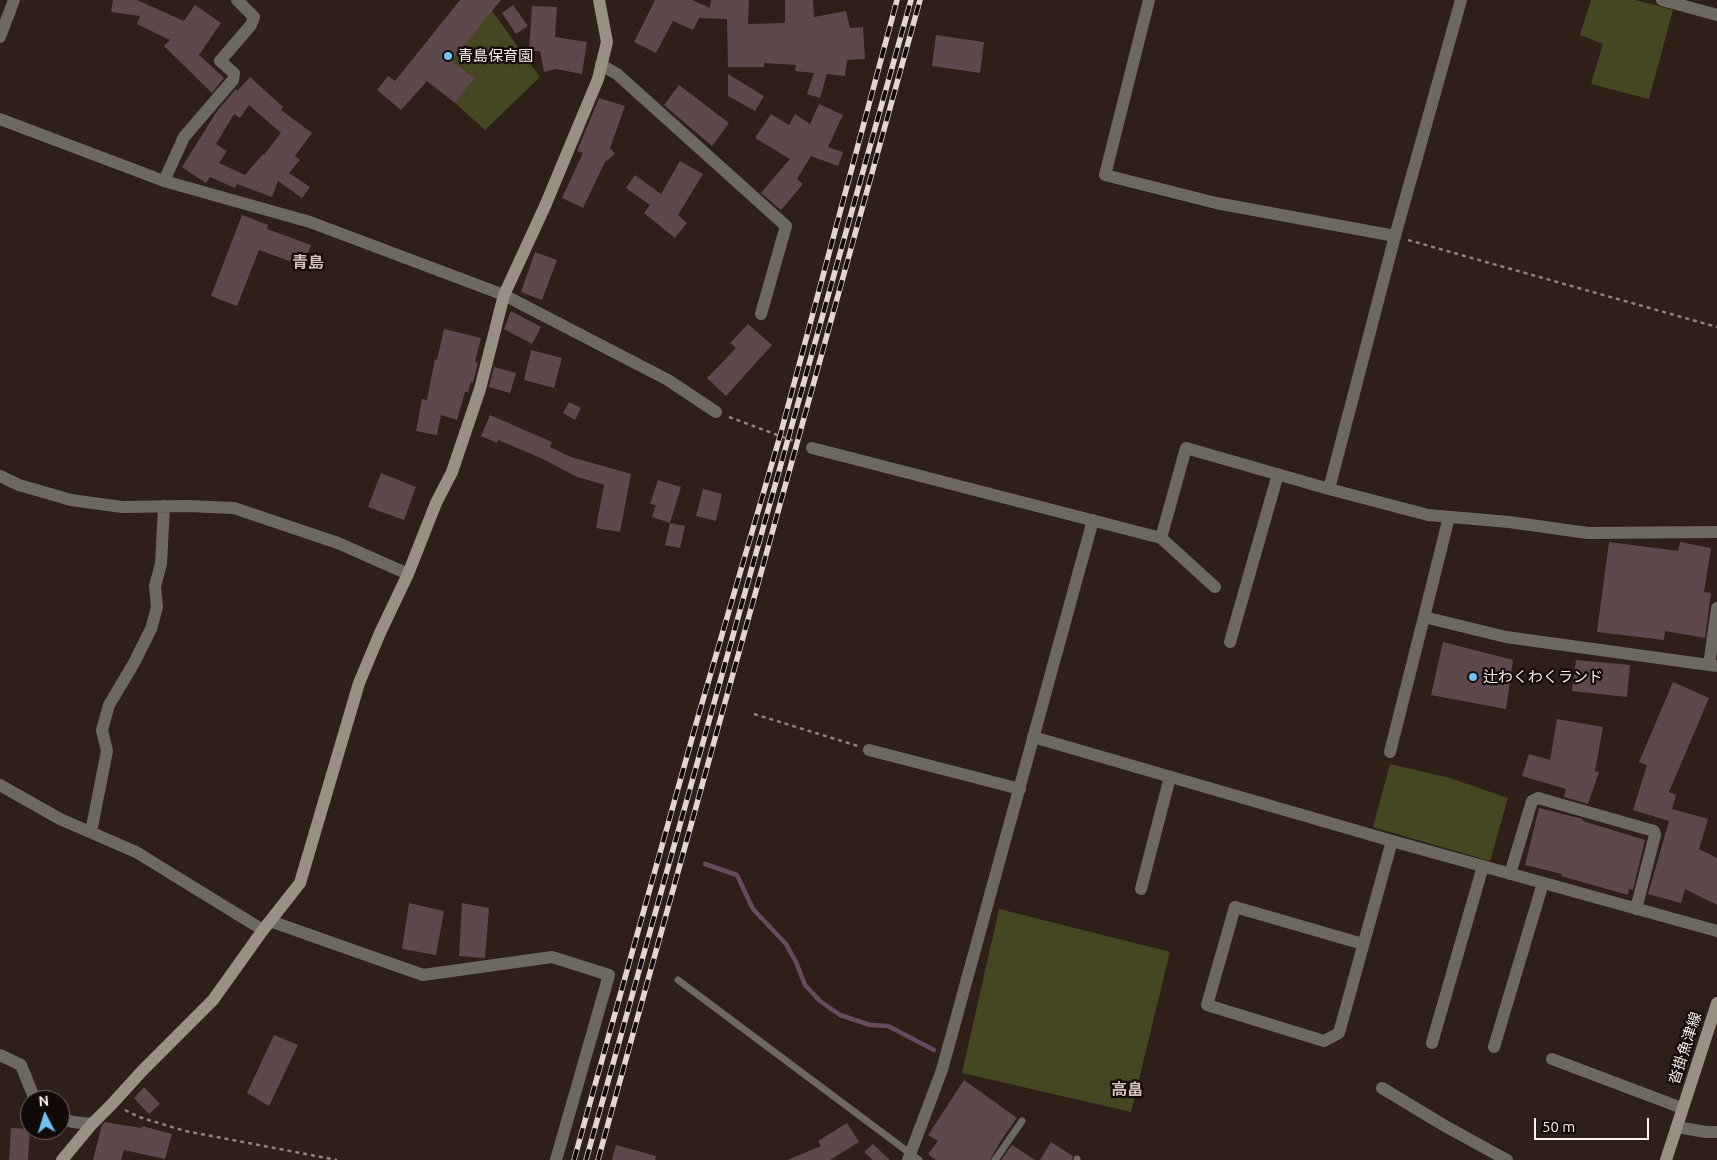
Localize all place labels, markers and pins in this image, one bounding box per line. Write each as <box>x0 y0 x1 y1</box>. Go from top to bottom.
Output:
place label: 青島保育園 <box>458 47 533 65</box>
marker: 青島保育園 <box>442 50 454 62</box>
place label: 辻わくわくランド <box>1483 668 1603 686</box>
marker: 辻わくわくランド <box>1467 671 1479 683</box>

